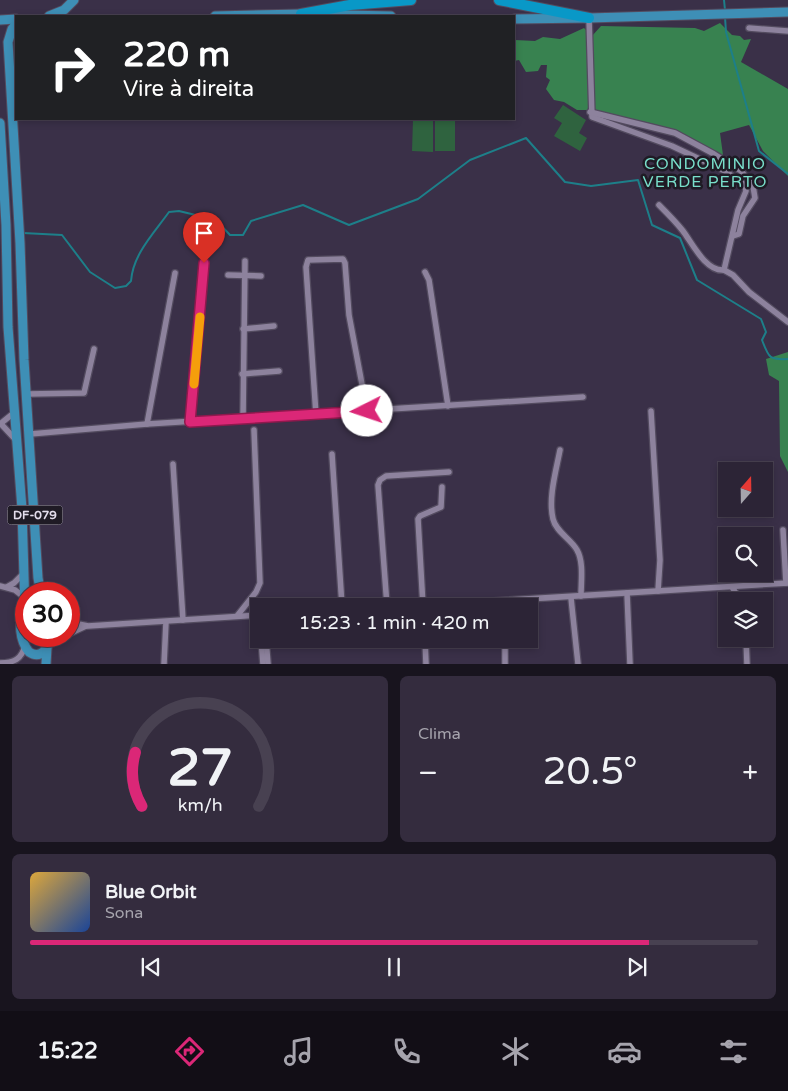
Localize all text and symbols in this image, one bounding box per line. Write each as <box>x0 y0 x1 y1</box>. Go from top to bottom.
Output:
text: 220 m <box>123 34 230 76</box>
icon: right <box>40 35 105 100</box>
text: Vire à direita <box>123 76 254 102</box>
district label: CONDOMINIO VERDE PERTO <box>643 154 767 192</box>
pin <box>183 212 225 263</box>
icon: arrive <box>190 219 218 247</box>
position arrow <box>340 384 392 436</box>
north arrow <box>718 462 772 518</box>
map controls <box>718 462 773 647</box>
road number: DF-079 <box>8 506 62 524</box>
button: search <box>718 527 773 582</box>
speed limit sign: 30 <box>15 582 80 647</box>
button: layers <box>718 592 773 647</box>
text: 15:23 · 1 min · 420 m <box>298 612 490 634</box>
text: Clima <box>418 724 461 744</box>
text: 27 <box>167 737 233 800</box>
text: 20.5° <box>543 749 638 795</box>
text: − <box>418 756 438 790</box>
text: + <box>742 756 758 790</box>
text: km/h <box>178 795 222 816</box>
text: Blue Orbit <box>105 881 197 903</box>
text: Sona <box>105 903 143 923</box>
icon: previous <box>137 953 165 981</box>
icon: pause <box>380 953 408 981</box>
icon: next <box>623 953 651 981</box>
icon: directions <box>172 1034 207 1069</box>
icon: music <box>281 1034 316 1069</box>
icon: phone <box>389 1034 424 1069</box>
icon: climate <box>498 1034 533 1069</box>
icon: car <box>607 1034 642 1069</box>
icon: filters <box>716 1034 751 1069</box>
text: 15:22 <box>37 1038 98 1064</box>

